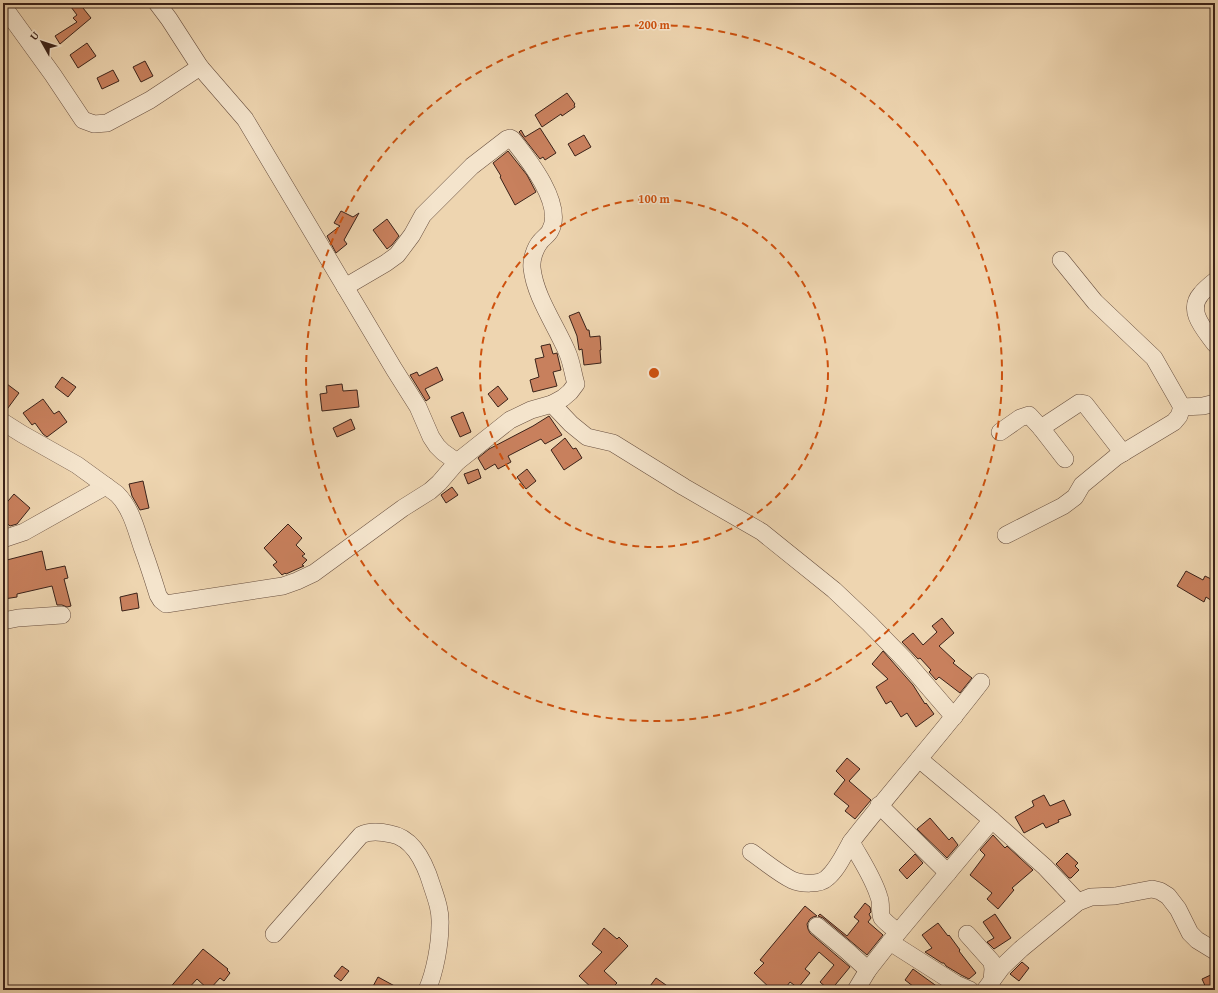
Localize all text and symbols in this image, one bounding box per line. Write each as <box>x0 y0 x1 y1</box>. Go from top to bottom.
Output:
text: 200 m <box>638 16 671 33</box>
north arrow <box>22 22 62 62</box>
text: U <box>26 27 43 44</box>
text: 100 m <box>638 190 671 207</box>
centre of rings <box>647 366 661 380</box>

